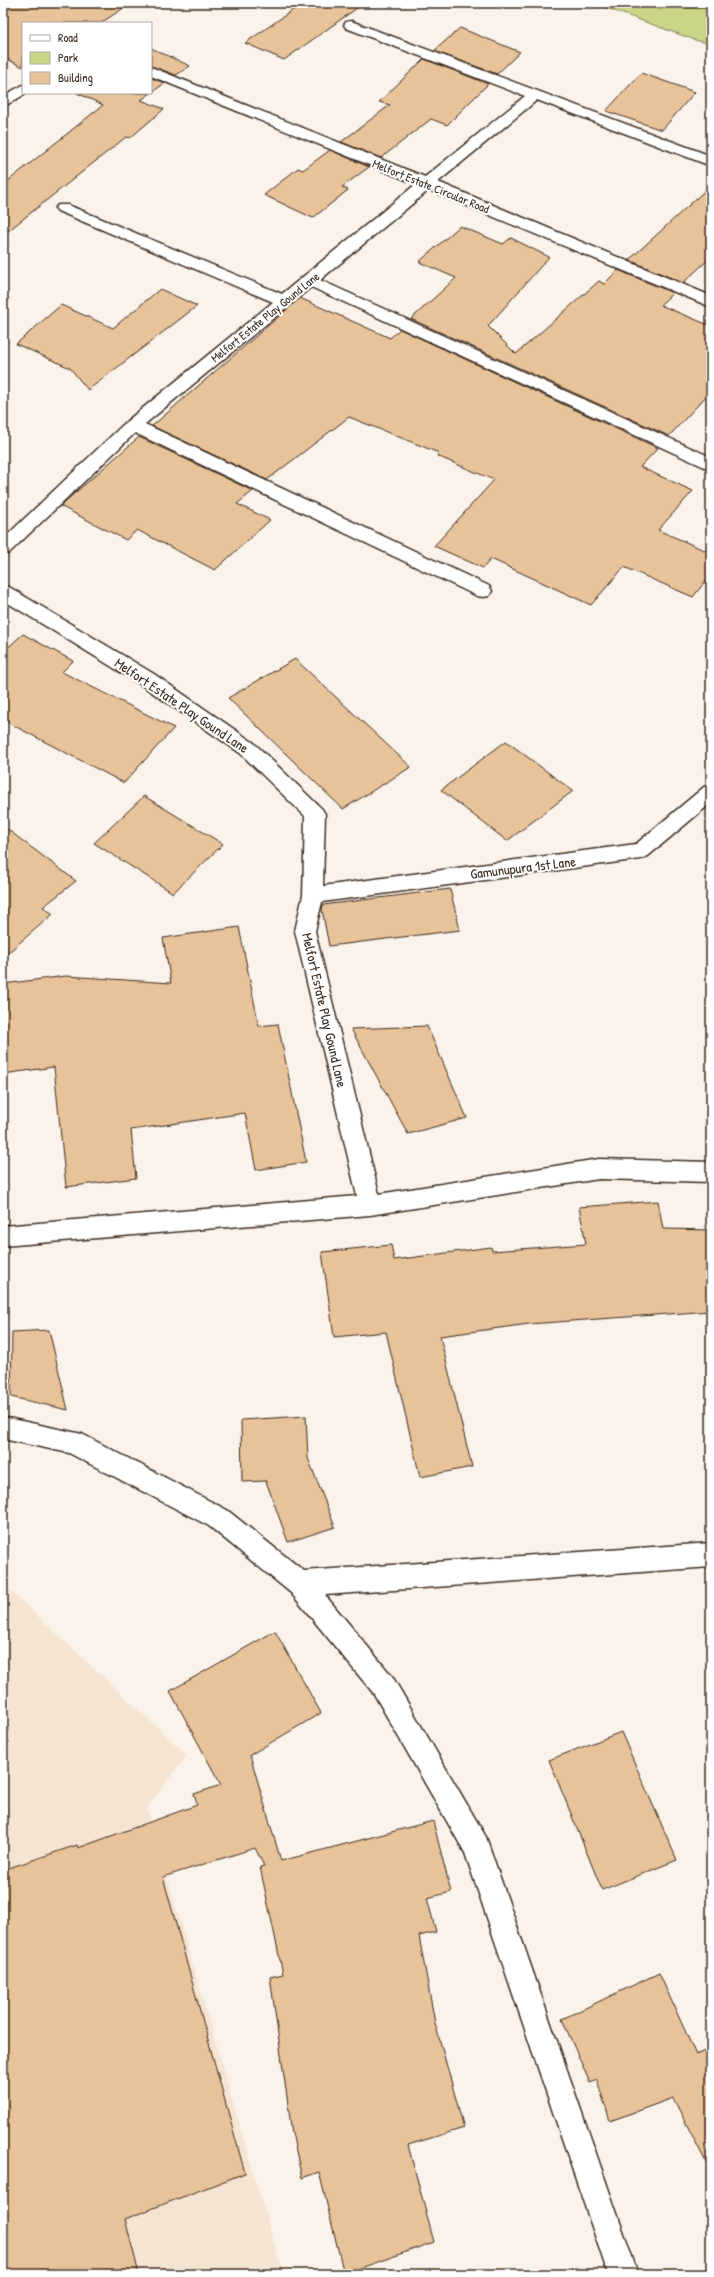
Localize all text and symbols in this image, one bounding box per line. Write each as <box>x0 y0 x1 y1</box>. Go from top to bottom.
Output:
legend <box>22 22 152 94</box>
text: Road <box>58 29 78 46</box>
text: Park <box>58 49 78 66</box>
text: Building <box>58 69 93 86</box>
street label: Melfort Estate Circular Road <box>370 155 492 217</box>
street label: Melfort Estate Play Gound Lane <box>207 268 323 366</box>
street label: Melfort Estate Play Gound Lane <box>111 653 253 758</box>
street label: Gamunupura 1st Lane <box>469 851 577 884</box>
street label: Melfort Estate Play Gound Lane <box>297 931 352 1090</box>

